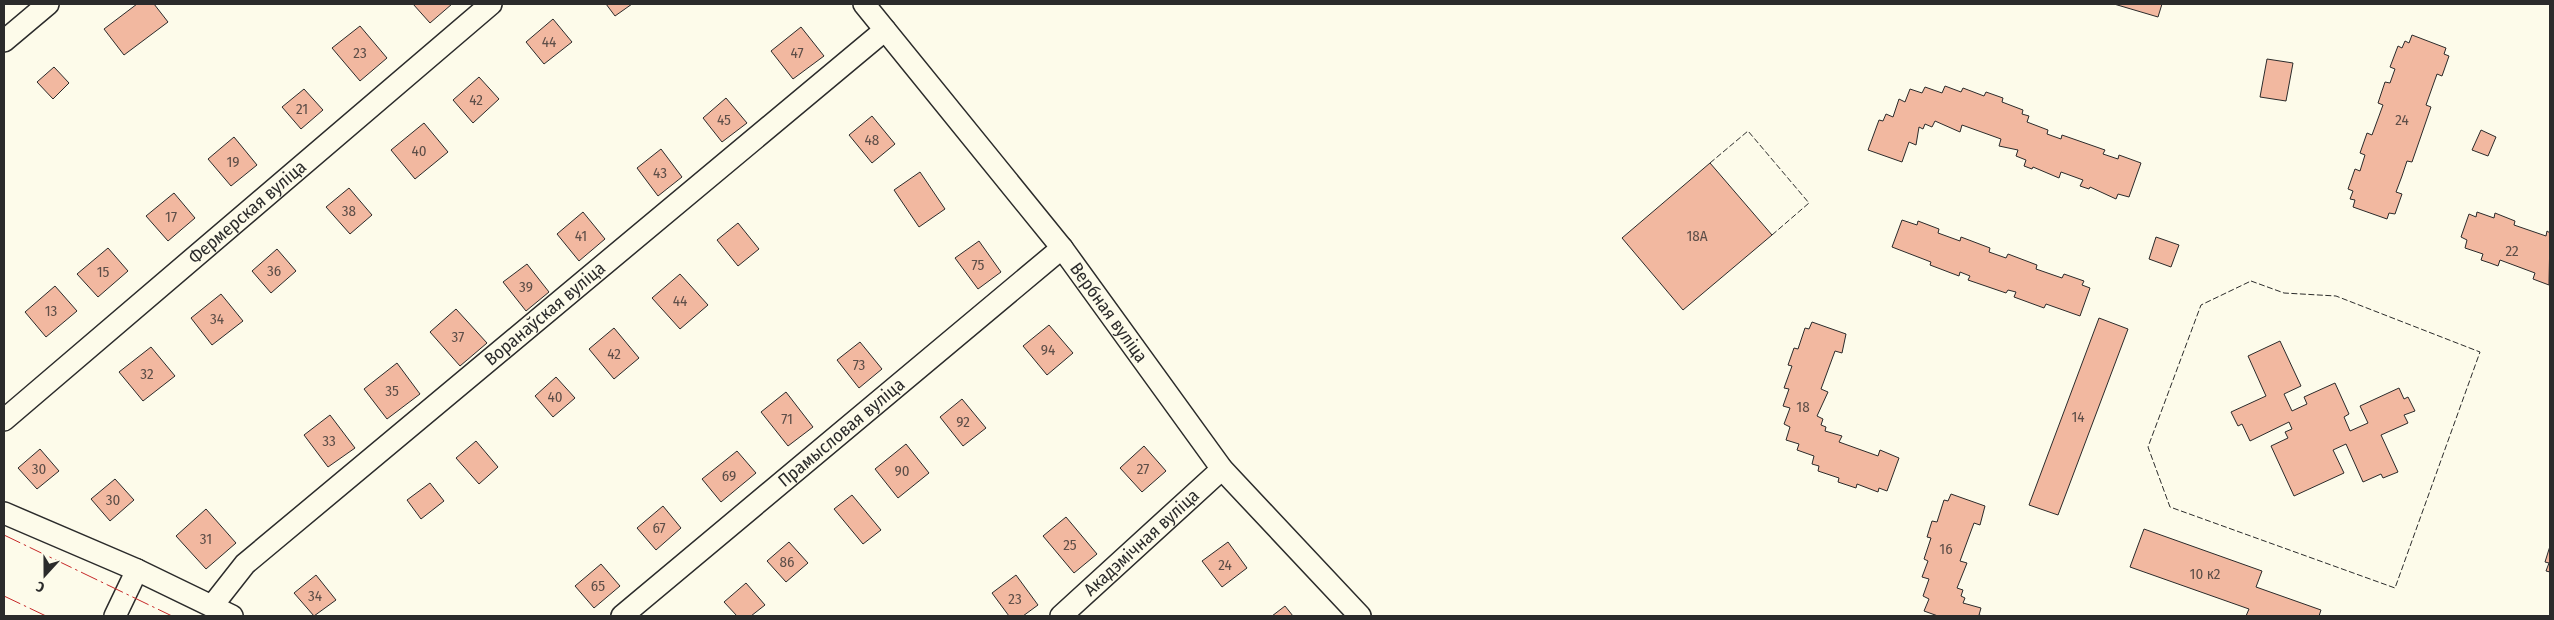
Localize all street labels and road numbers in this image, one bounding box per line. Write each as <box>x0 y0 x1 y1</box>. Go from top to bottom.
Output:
street label: Фермерская вуліца <box>184 156 311 269</box>
street label: Воранаўская вуліца <box>480 257 610 370</box>
street label: Вербная вуліца <box>1065 258 1152 367</box>
street label: Прамысловая вуліца <box>774 373 909 492</box>
street label: Акадэмічная вуліца <box>1079 484 1204 601</box>

